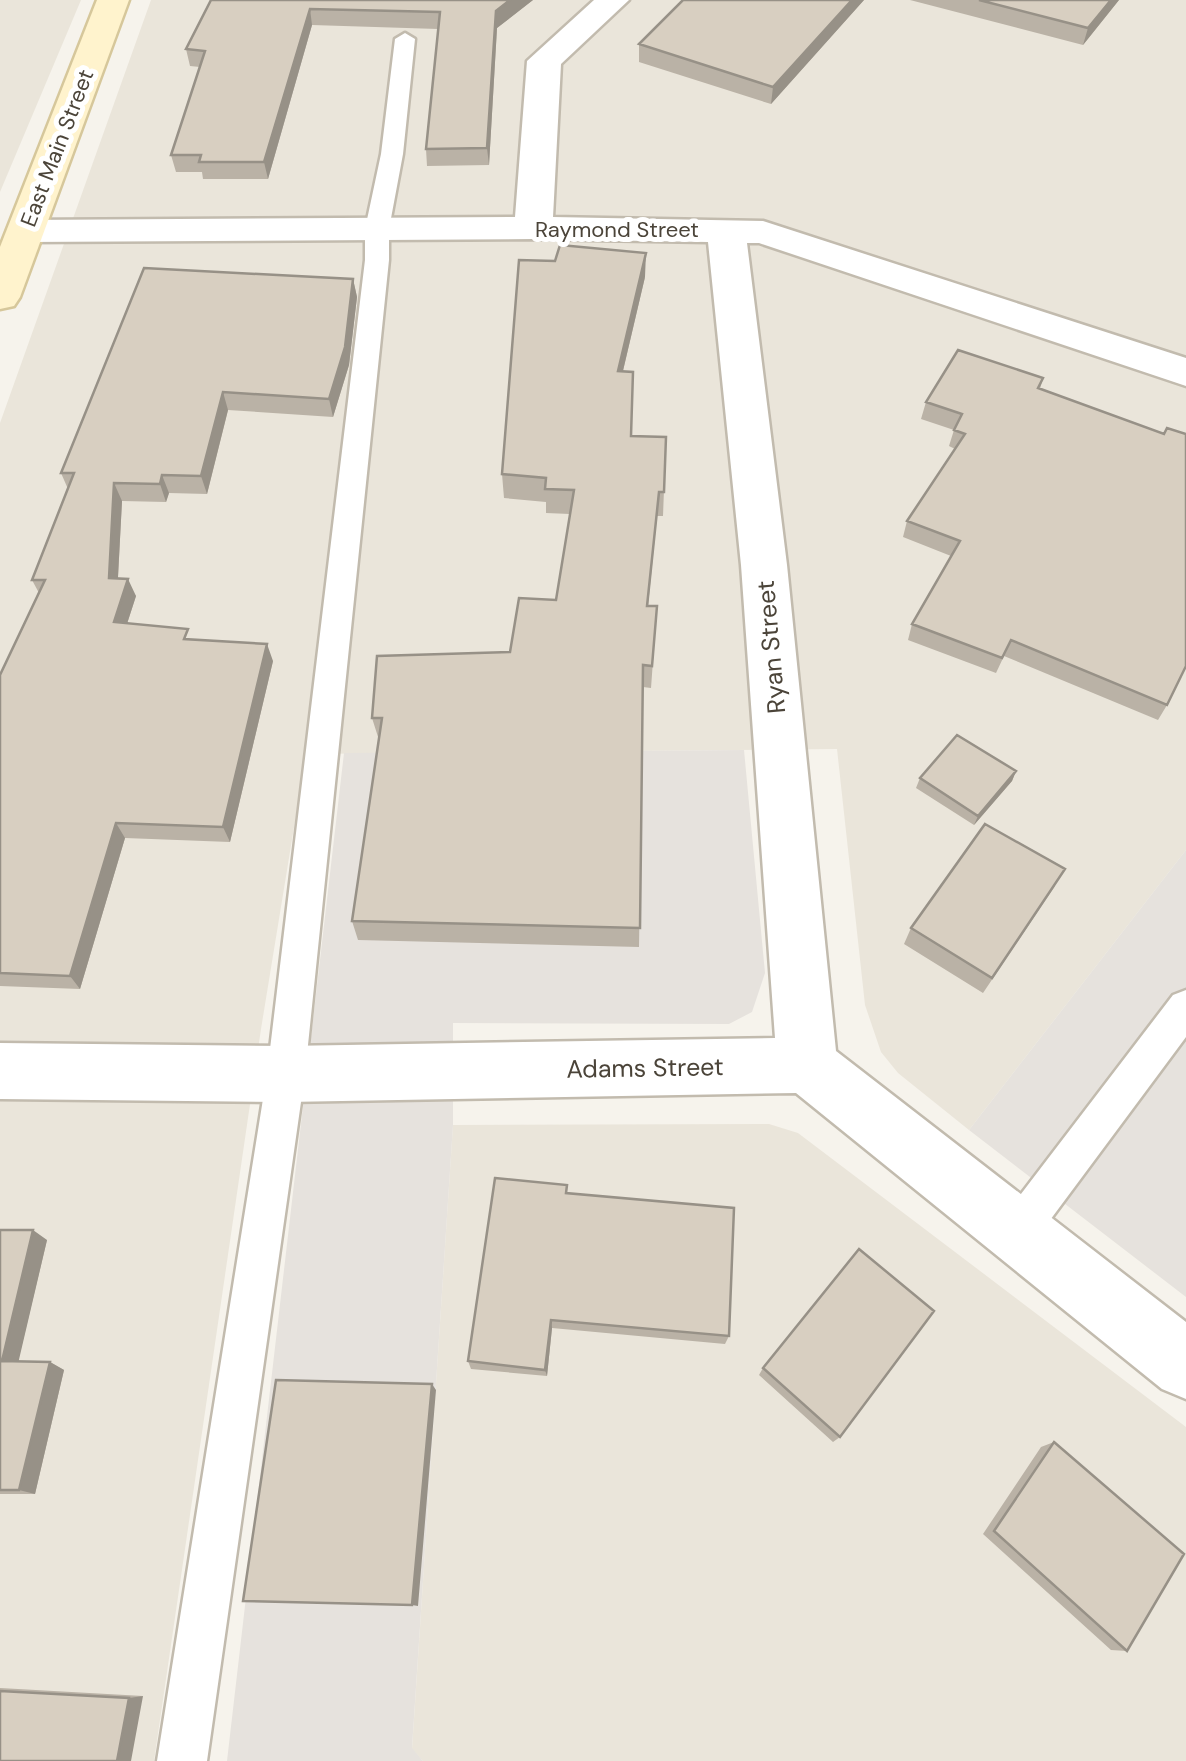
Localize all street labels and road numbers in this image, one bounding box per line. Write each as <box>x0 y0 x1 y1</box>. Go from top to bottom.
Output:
street label: East Main Street <box>14 65 100 231</box>
street label: Raymond Street <box>535 215 699 244</box>
street label: Ryan Street <box>749 579 793 715</box>
street label: Adams Street <box>566 1050 724 1086</box>

